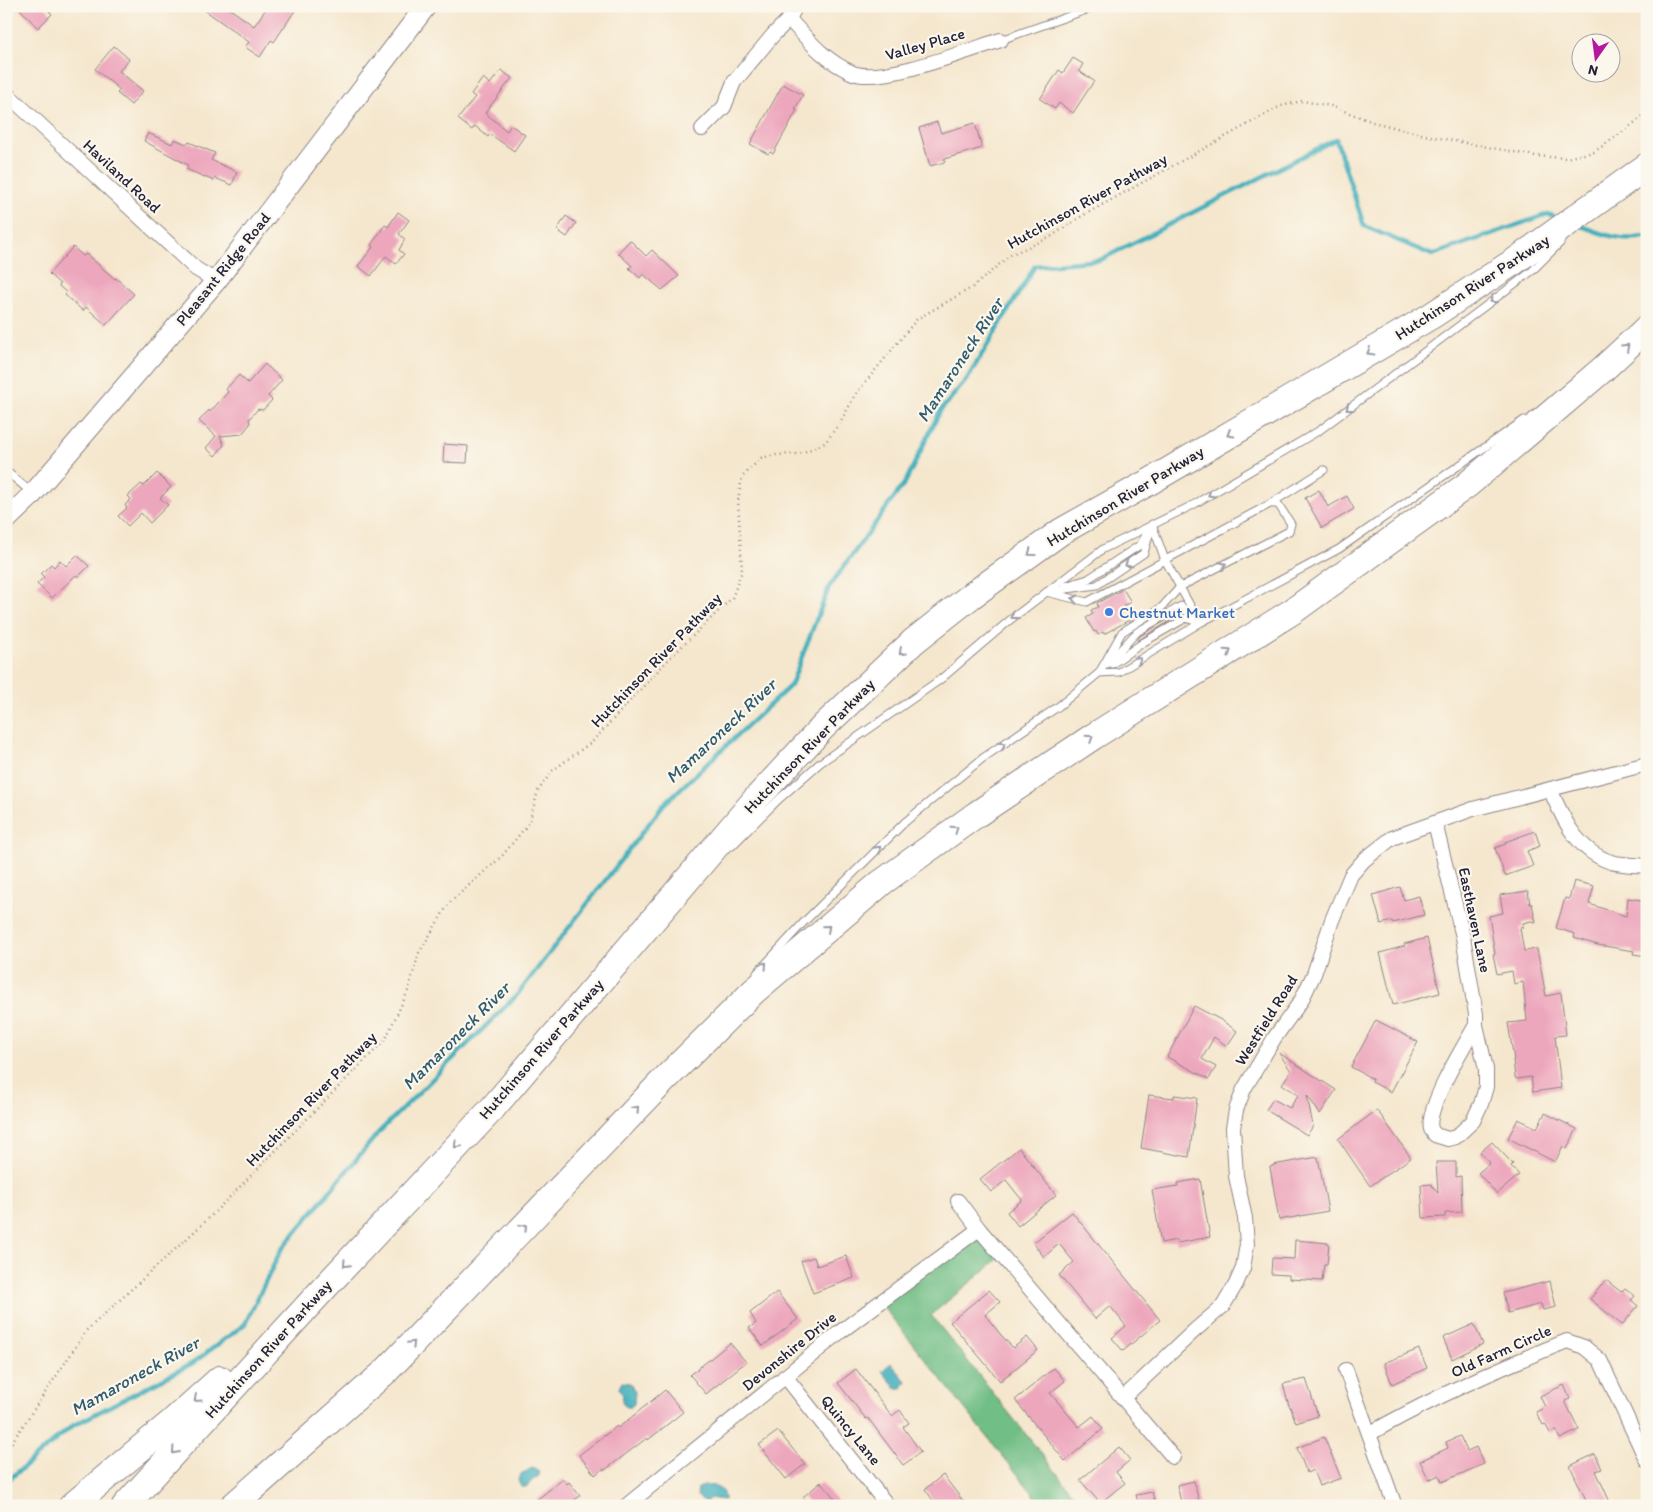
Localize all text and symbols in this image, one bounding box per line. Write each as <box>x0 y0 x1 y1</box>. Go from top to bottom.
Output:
street label: Valley Place <box>883 24 967 64</box>
north arrow <box>1570 32 1620 82</box>
text: N <box>1586 61 1600 80</box>
street label: Haviland Road <box>79 135 165 217</box>
street label: Hutchinson River Pathway <box>1004 149 1171 253</box>
street label: Pleasant Ridge Road <box>171 208 275 329</box>
street label: Hutchinson River Parkway <box>1391 230 1553 344</box>
water label: Mamaroneck River <box>912 292 1009 426</box>
one-way arrow <box>1489 294 1499 303</box>
one-way arrow <box>1621 344 1630 353</box>
one-way arrow <box>1367 345 1376 355</box>
one-way arrow <box>1346 403 1355 411</box>
one-way arrow <box>1227 428 1236 438</box>
street label: Hutchinson River Parkway <box>1043 441 1207 551</box>
one-way arrow <box>1207 488 1216 498</box>
one-way arrow <box>1027 547 1036 556</box>
one-way arrow <box>1125 558 1134 567</box>
one-way arrow <box>1218 561 1227 571</box>
street label: Hutchinson River Pathway <box>587 588 726 731</box>
one-way arrow <box>1070 594 1079 605</box>
place label: Chestnut Market <box>1119 603 1235 622</box>
marker: Chestnut Market <box>1103 606 1115 618</box>
one-way arrow <box>1011 611 1020 619</box>
one-way arrow <box>899 646 908 655</box>
one-way arrow <box>1222 649 1231 658</box>
one-way arrow <box>1132 657 1141 667</box>
water label: Mamaroneck River <box>661 673 782 788</box>
street label: Hutchinson River Parkway <box>740 674 879 817</box>
one-way arrow <box>1085 735 1094 745</box>
one-way arrow <box>997 742 1006 751</box>
one-way arrow <box>949 826 959 835</box>
one-way arrow <box>872 846 881 855</box>
street label: Easthaven Lane <box>1455 866 1495 974</box>
one-way arrow <box>821 925 830 934</box>
one-way arrow <box>758 961 767 970</box>
street label: Westfield Road <box>1231 971 1302 1069</box>
street label: Hutchinson River Parkway <box>475 975 608 1123</box>
water label: Mamaroneck River <box>397 976 516 1095</box>
street label: Hutchinson River Pathway <box>242 1027 381 1170</box>
one-way arrow <box>630 1106 639 1115</box>
one-way arrow <box>454 1140 463 1149</box>
one-way arrow <box>518 1223 527 1232</box>
one-way arrow <box>343 1258 352 1267</box>
street label: Hutchinson River Parkway <box>201 1275 336 1422</box>
street label: Devonshire Drive <box>738 1307 840 1395</box>
street label: Old Farm Circle <box>1448 1320 1554 1382</box>
water label: Mamaroneck River <box>67 1331 205 1420</box>
one-way arrow <box>406 1341 415 1350</box>
street label: Quincy Lane <box>817 1391 885 1469</box>
one-way arrow <box>194 1394 203 1403</box>
one-way arrow <box>172 1445 181 1454</box>

